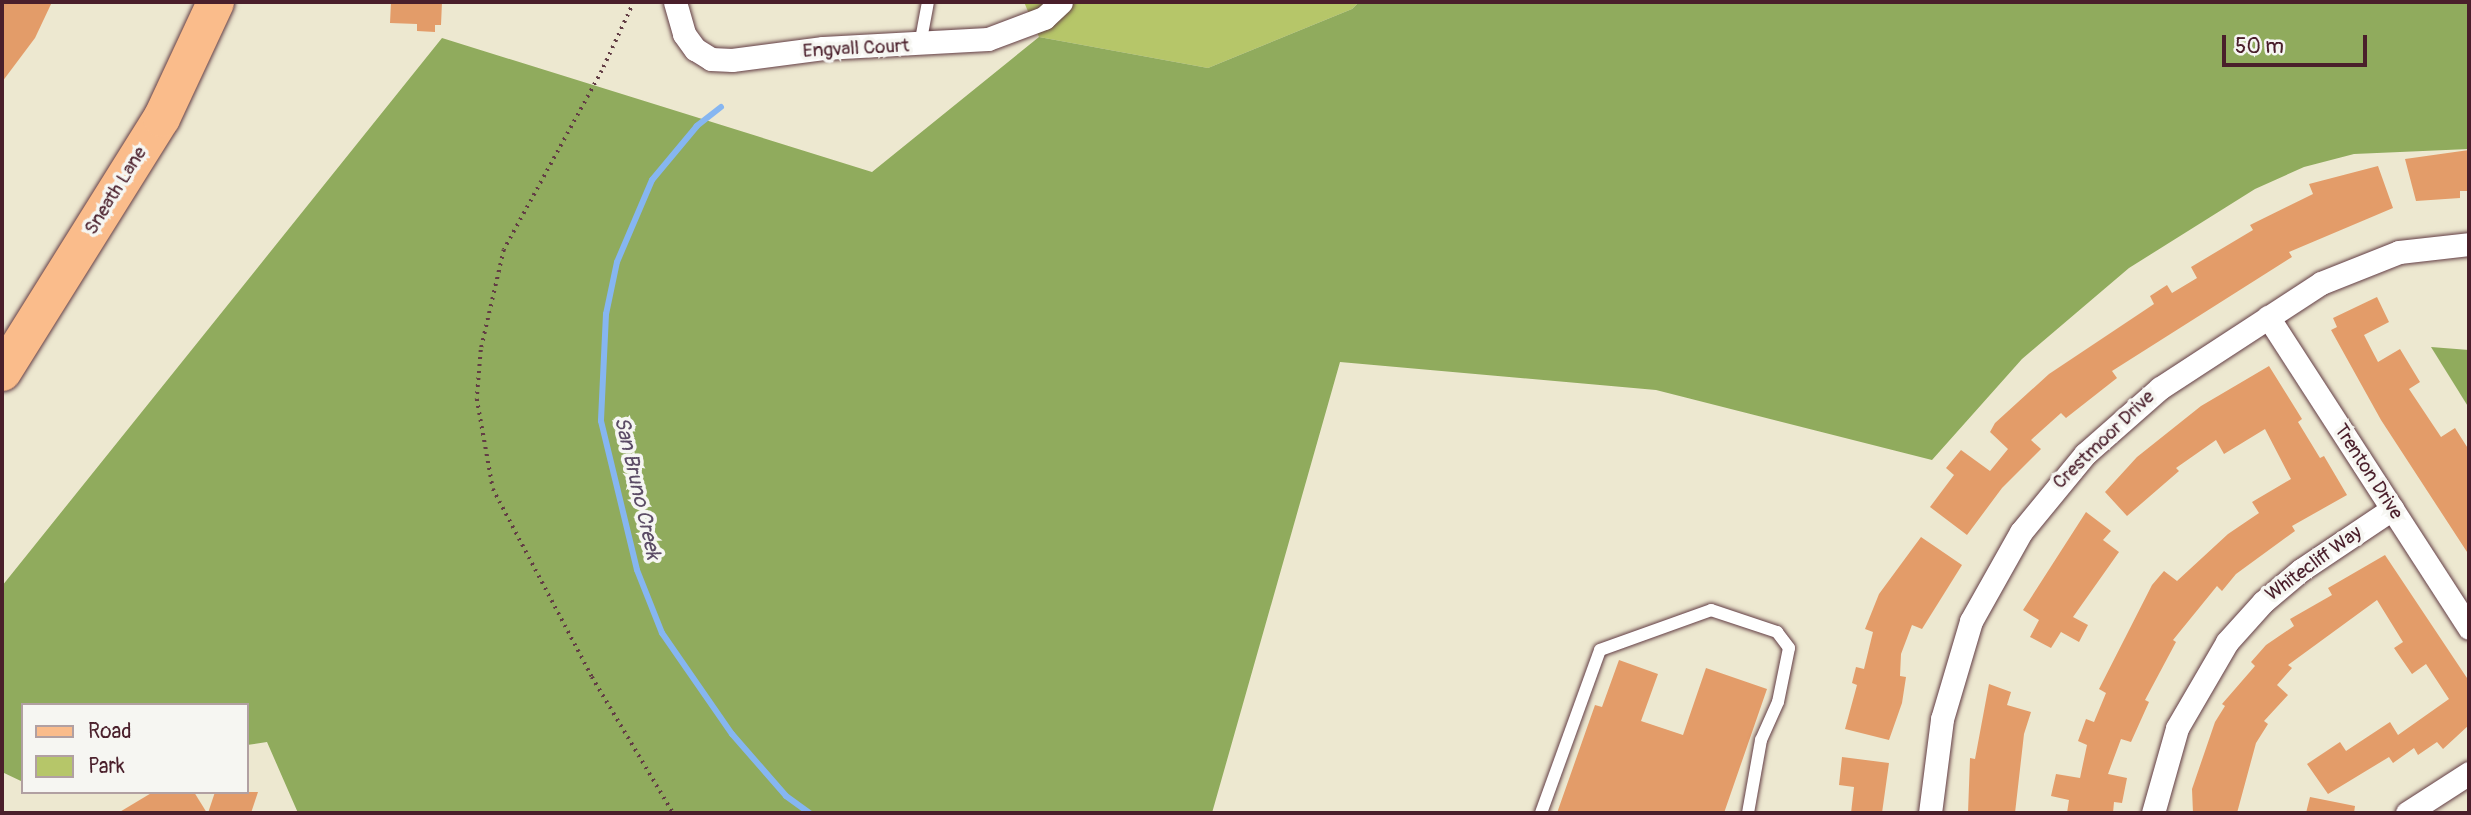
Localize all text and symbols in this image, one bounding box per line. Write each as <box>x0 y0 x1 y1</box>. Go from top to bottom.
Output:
scale bar <box>2226 21 2371 65</box>
text: 50 m <box>2235 33 2284 60</box>
street label: Engvall Court <box>802 35 910 63</box>
street label: Sneath Lane <box>80 143 152 239</box>
street label: Crestmoor Drive <box>2048 386 2160 494</box>
water label: San Bruno Creek <box>608 414 666 562</box>
street label: Trenton Drive <box>2329 420 2407 524</box>
street label: Whitecliff Way <box>2262 522 2366 606</box>
legend <box>21 703 248 794</box>
text: Road <box>88 718 132 745</box>
text: Park <box>88 753 125 780</box>

